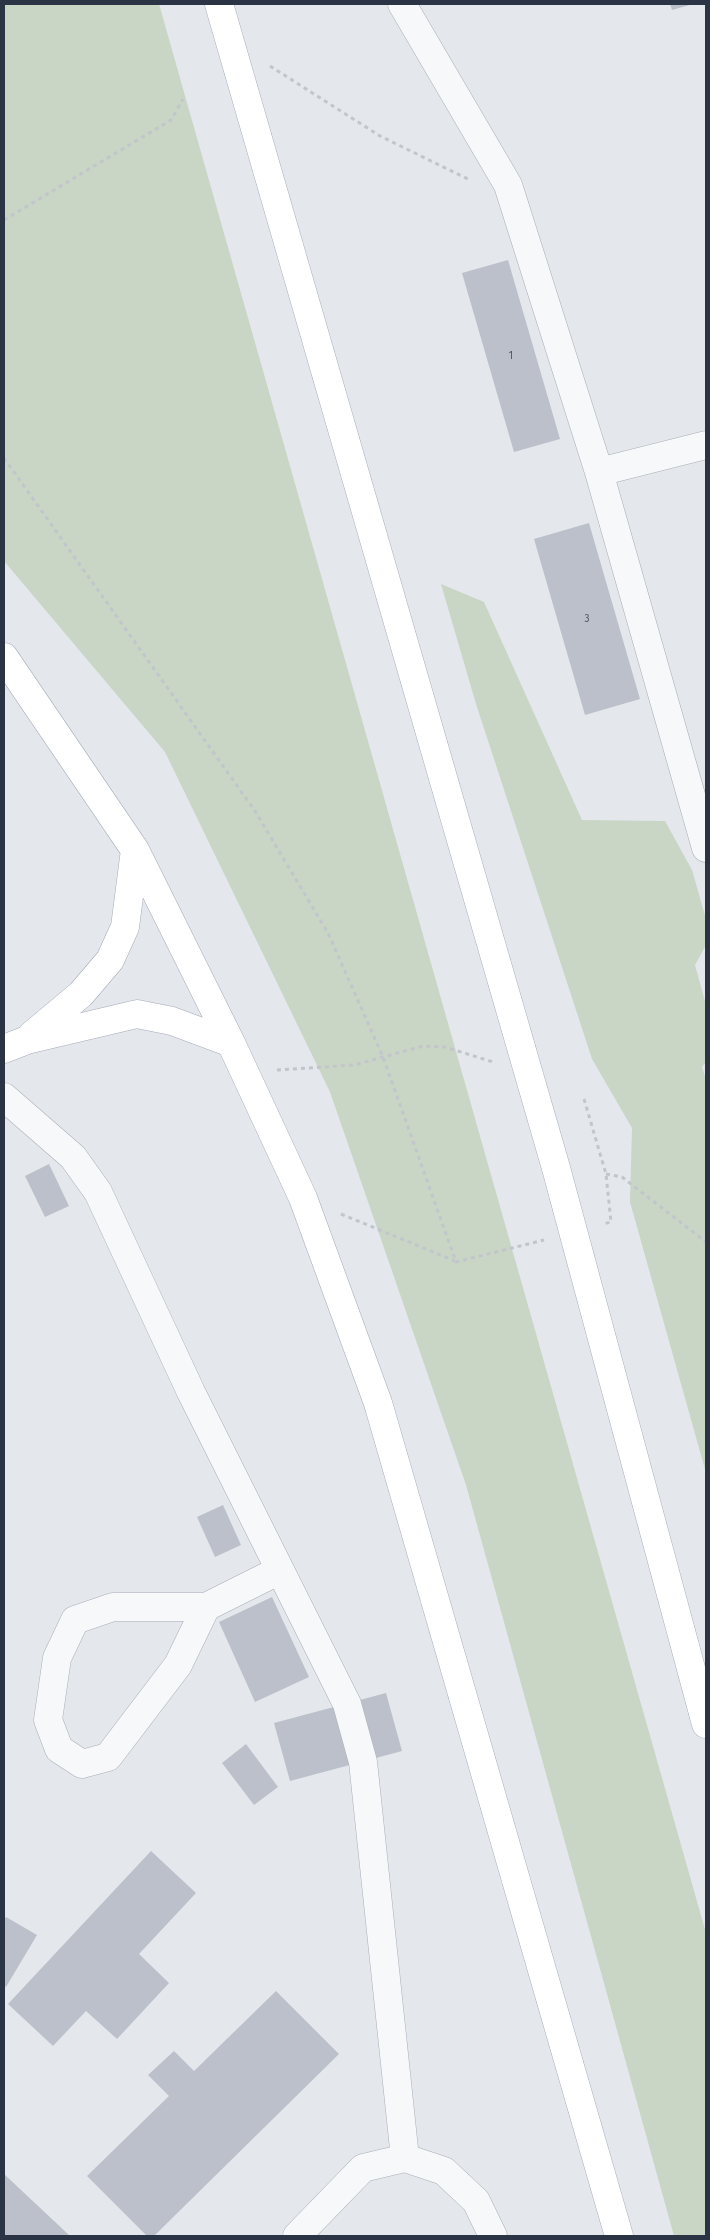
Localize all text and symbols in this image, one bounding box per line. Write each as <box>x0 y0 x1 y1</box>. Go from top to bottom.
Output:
house number: 1 <box>509 350 513 362</box>
house number: 3 <box>585 613 589 625</box>

